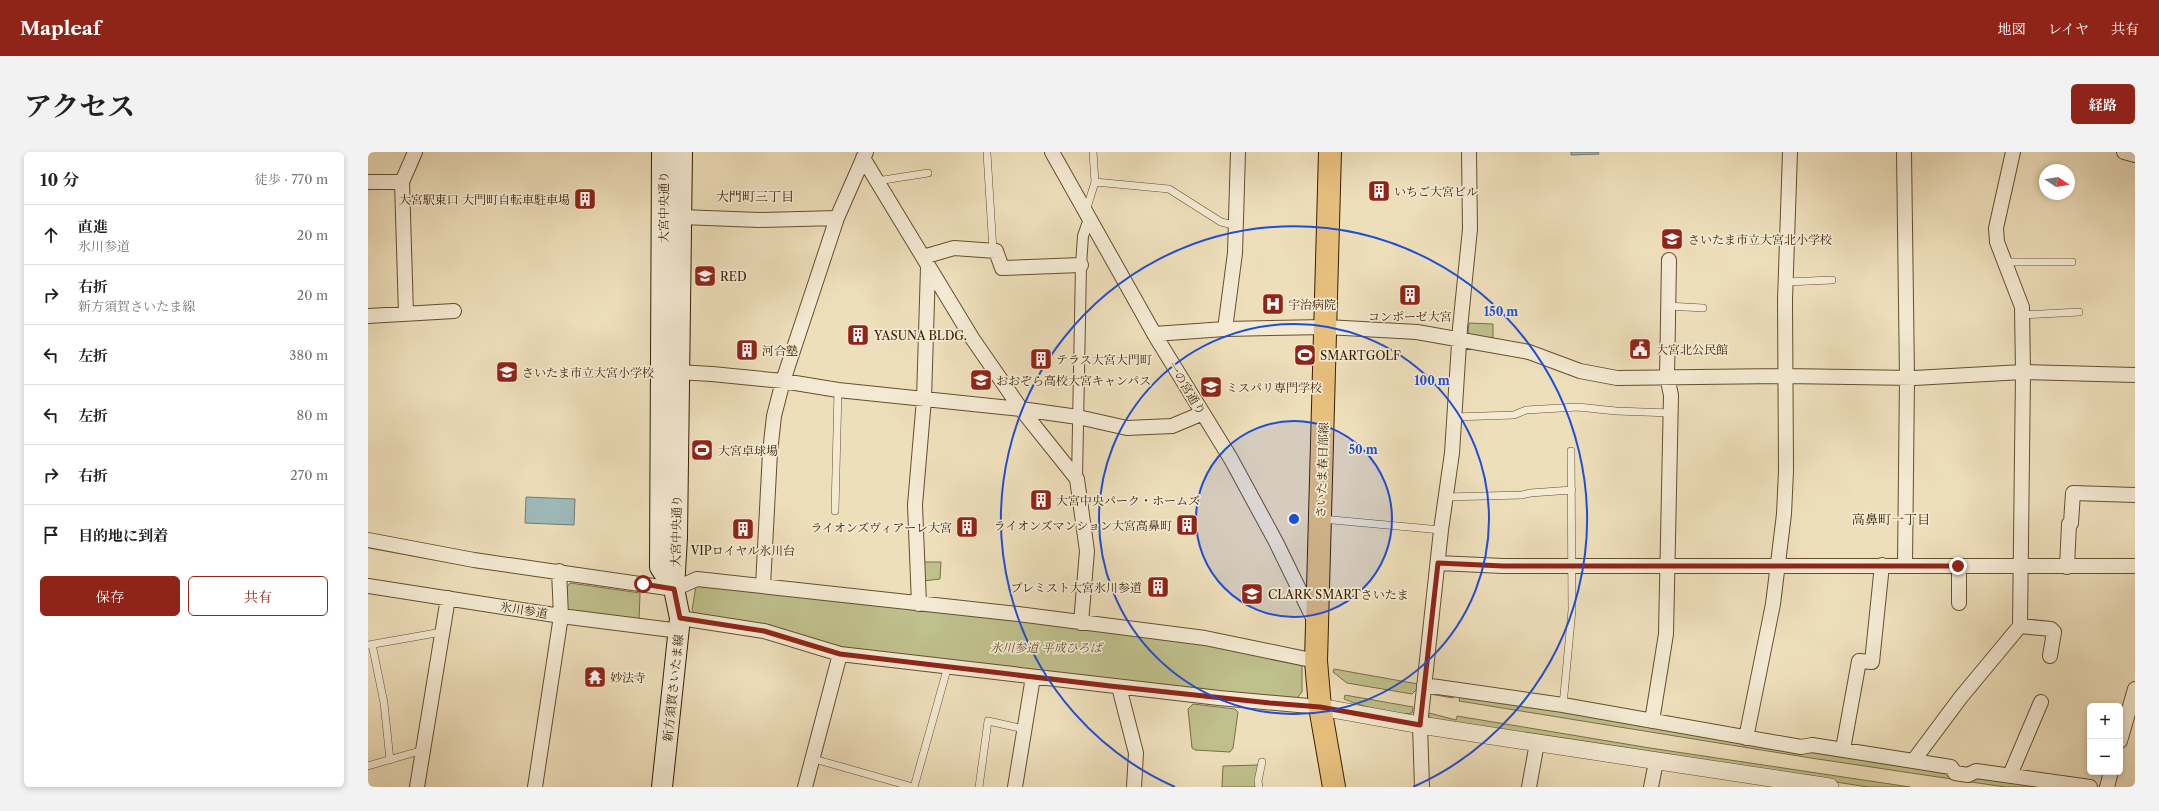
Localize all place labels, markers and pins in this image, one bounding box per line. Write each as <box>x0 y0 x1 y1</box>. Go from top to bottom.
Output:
building icon: いちご大宮ビル <box>1366 178 1392 204</box>
place label: いちご大宮ビル <box>1394 184 1478 199</box>
building icon: 大宮駅東口 大門町自転車駐車場 <box>572 186 598 212</box>
place label: 大宮駅東口 大門町自転車駐車場 <box>399 192 570 207</box>
school or university icon: さいたま市立大宮北小学校 <box>1659 226 1685 252</box>
place label: さいたま市立大宮北小学校 <box>1688 232 1832 247</box>
school or university icon: RED <box>692 263 718 289</box>
place label: RED <box>720 269 747 284</box>
building icon: コンポーゼ大宮 <box>1397 282 1423 308</box>
hospital icon: 宇治病院 <box>1260 291 1286 317</box>
place label: 宇治病院 <box>1288 297 1336 312</box>
place label: コンポーゼ大宮 <box>1368 309 1452 324</box>
building icon: YASUNA BLDG. <box>845 322 871 348</box>
place label: YASUNA BLDG. <box>873 328 967 343</box>
public building icon: 大宮北公民館 <box>1627 336 1653 362</box>
building icon: 河合塾 <box>734 337 760 363</box>
sports icon: SMARTGOLF <box>1292 342 1318 368</box>
place label: 大宮北公民館 <box>1656 342 1728 357</box>
place label: 河合塾 <box>762 343 798 358</box>
building icon: テラス大宮大門町 <box>1028 346 1054 372</box>
place label: SMARTGOLF <box>1320 348 1401 363</box>
place label: テラス大宮大門町 <box>1056 352 1152 367</box>
school or university icon: さいたま市立大宮小学校 <box>494 359 520 385</box>
place label: さいたま市立大宮小学校 <box>522 365 654 380</box>
school or university icon: おおぞら高校大宮キャンパス <box>968 367 994 393</box>
place label: おおぞら高校大宮キャンパス <box>996 373 1151 388</box>
school or university icon: ミスパリ専門学校 <box>1198 374 1224 400</box>
place label: ミスパリ専門学校 <box>1226 380 1322 395</box>
sports icon: 大宮卓球場 <box>689 437 715 463</box>
place label: 大宮卓球場 <box>718 443 778 458</box>
building icon: 大宮中央パーク・ホームズ <box>1028 487 1054 513</box>
place label: 大宮中央パーク・ホームズ <box>1056 493 1200 508</box>
building icon: ライオンズマンション大宮高鼻町 <box>1174 512 1200 538</box>
centre of rings <box>1287 512 1301 526</box>
building icon: ライオンズヴィアーレ大宮 <box>954 514 980 540</box>
building icon: VIPロイヤル氷川台 <box>730 516 756 542</box>
place label: ライオンズマンション大宮高鼻町 <box>994 518 1172 533</box>
place label: ライオンズヴィアーレ大宮 <box>810 520 952 535</box>
place label: VIPロイヤル氷川台 <box>690 543 795 558</box>
building icon: プレミスト大宮氷川参道 <box>1145 574 1171 600</box>
place label: プレミスト大宮氷川参道 <box>1010 580 1142 595</box>
school or university icon: CLARK SMARTさいたま <box>1239 581 1265 607</box>
place label: CLARK SMARTさいたま <box>1268 587 1409 602</box>
temple icon: 妙法寺 <box>582 664 608 690</box>
place label: 妙法寺 <box>610 670 646 685</box>

